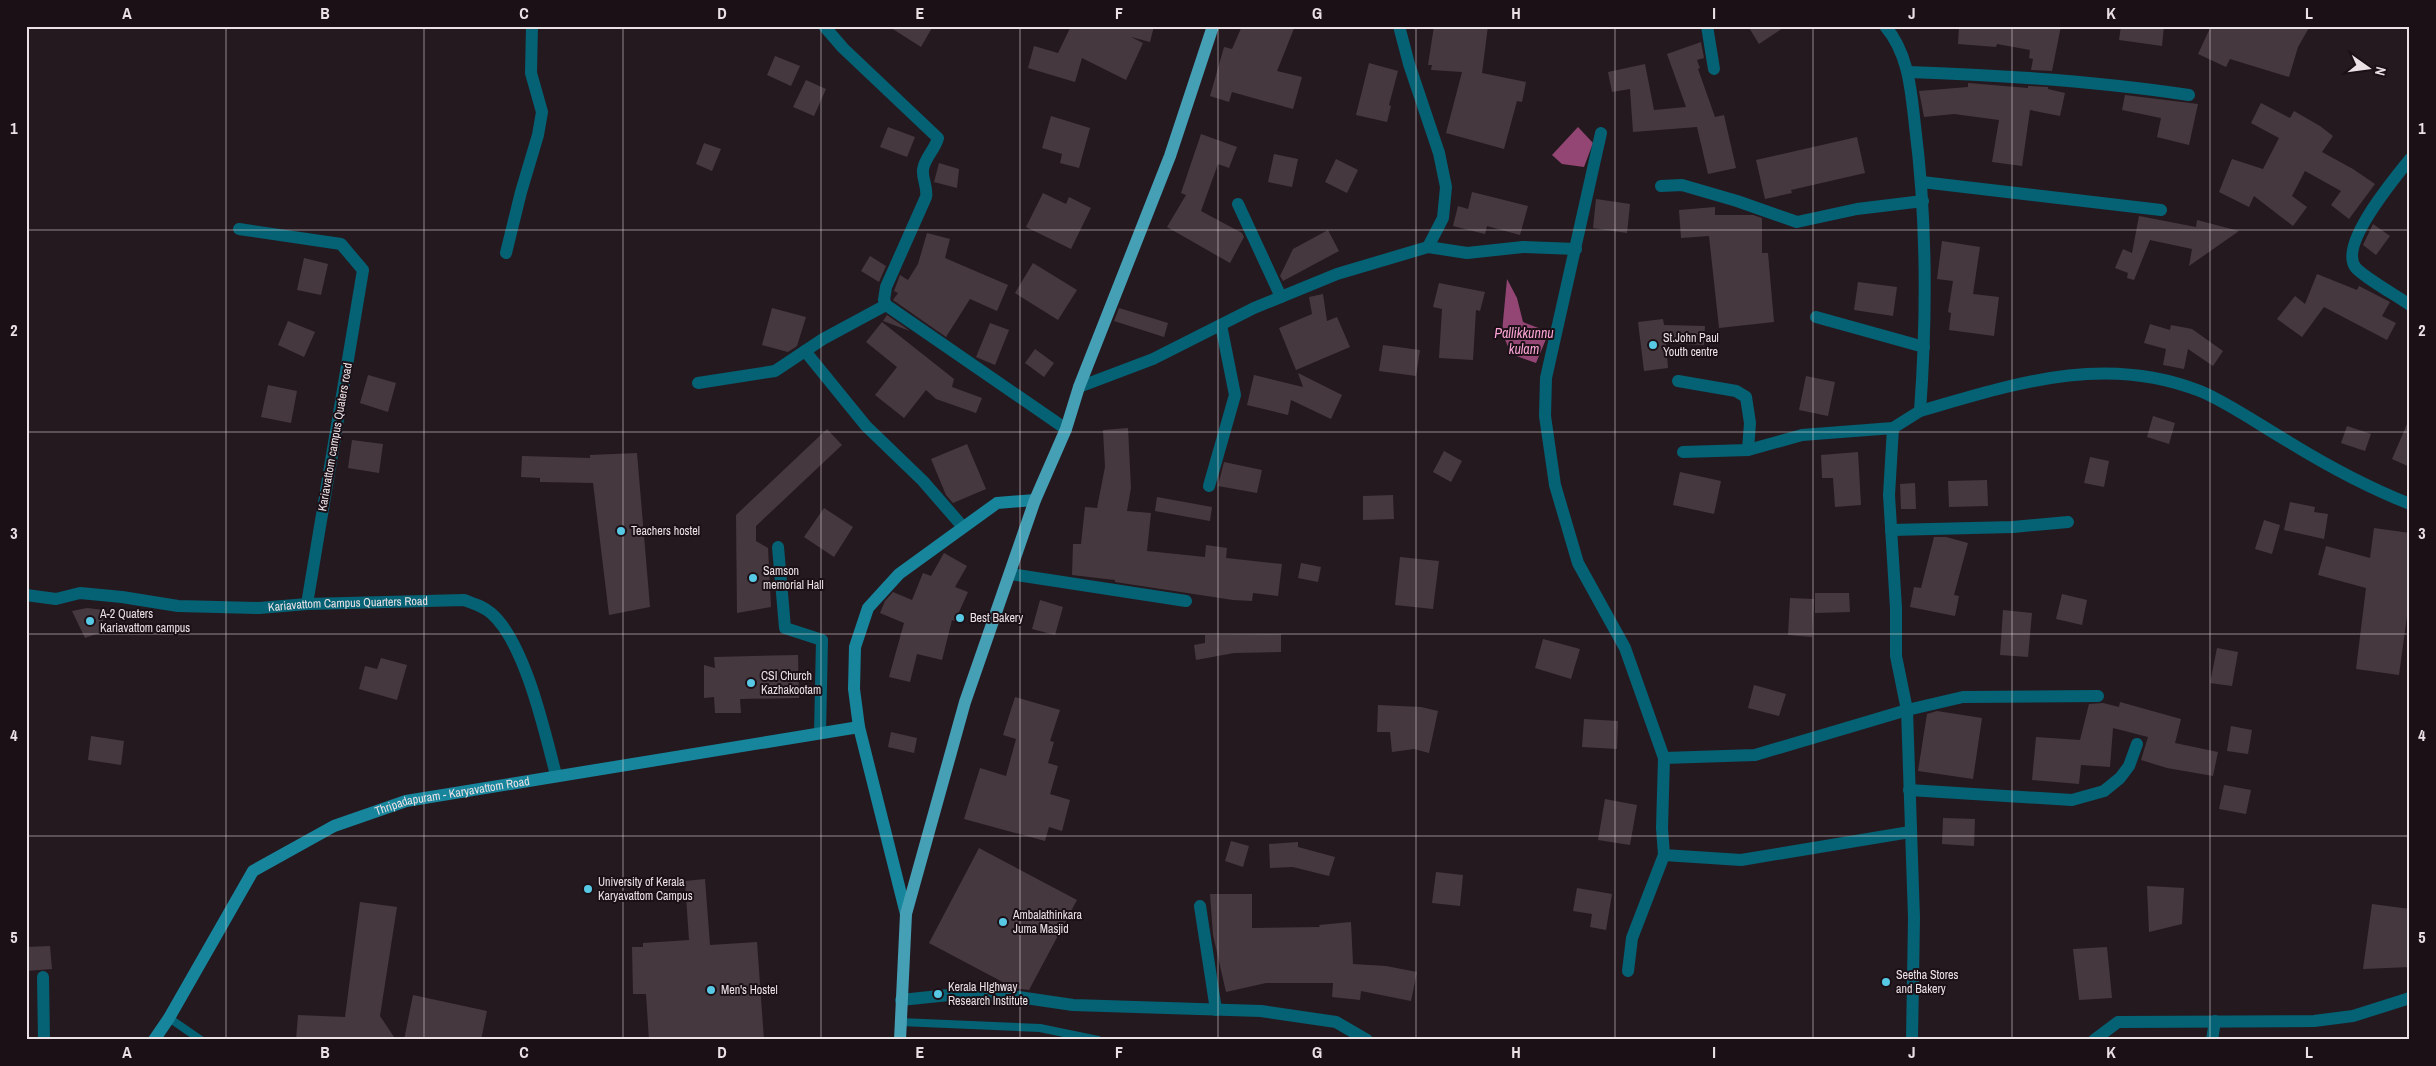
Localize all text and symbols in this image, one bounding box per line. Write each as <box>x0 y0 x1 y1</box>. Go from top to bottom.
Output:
text: A <box>122 2 132 24</box>
text: B <box>320 2 330 24</box>
text: C <box>519 2 529 24</box>
text: D <box>717 2 727 24</box>
text: E <box>916 2 925 24</box>
text: F <box>1115 2 1123 24</box>
text: G <box>1312 2 1322 24</box>
text: H <box>1511 2 1521 24</box>
text: I <box>1712 2 1716 24</box>
text: J <box>1908 2 1916 24</box>
text: K <box>2106 2 2116 24</box>
text: L <box>2305 2 2313 24</box>
north arrow <box>2344 42 2394 92</box>
text: N <box>2371 65 2390 77</box>
text: 1 <box>10 117 18 139</box>
text: 1 <box>2418 117 2426 139</box>
text: 2 <box>10 319 18 341</box>
text: 2 <box>2418 319 2426 341</box>
water label: Pallikkunnu kulam <box>1494 324 1554 358</box>
place label: St.John Paul Youth centre <box>1663 330 1719 360</box>
marker: St.John Paul Youth centre <box>1647 339 1659 351</box>
street label: Kariavattom campus Quaters road <box>314 362 356 512</box>
text: 3 <box>10 522 18 544</box>
text: 3 <box>2418 522 2426 544</box>
place label: Teachers hostel <box>631 523 700 539</box>
marker: Teachers hostel <box>615 525 627 537</box>
place label: Samson memorial Hall <box>763 563 824 593</box>
marker: Samson memorial Hall <box>747 572 759 584</box>
street label: Kariavattom Campus Quarters Road <box>267 593 428 615</box>
place label: A-2 Quaters Kariavattom campus <box>99 606 190 636</box>
place label: Best Bakery <box>970 610 1023 626</box>
marker: Best Bakery <box>954 612 966 624</box>
marker: A-2 Quaters Kariavattom campus <box>84 615 96 627</box>
place label: CSI Church Kazhakootam <box>761 668 821 698</box>
marker: CSI Church Kazhakootam <box>745 677 757 689</box>
text: 4 <box>10 724 18 746</box>
text: 4 <box>2418 724 2426 746</box>
street label: Thripadapuram - Karyavattom Road <box>372 773 531 819</box>
place label: University of Kerala Karyavattom Campus <box>598 874 693 904</box>
marker: University of Kerala Karyavattom Campus <box>582 883 594 895</box>
place label: Ambalathinkara Juma Masjid <box>1012 907 1082 937</box>
marker: Ambalathinkara Juma Masjid <box>997 916 1009 928</box>
text: 5 <box>10 926 18 948</box>
text: 5 <box>2418 926 2426 948</box>
place label: Seetha Stores and Bakery <box>1896 967 1958 997</box>
marker: Seetha Stores and Bakery <box>1880 976 1892 988</box>
place label: Kerala HIghway Research Institute <box>948 979 1028 1009</box>
place label: Men's Hostel <box>721 982 778 998</box>
marker: Men's Hostel <box>705 984 717 996</box>
marker: Kerala HIghway Research Institute <box>932 988 944 1000</box>
text: A <box>122 1041 132 1063</box>
text: B <box>320 1041 330 1063</box>
text: C <box>519 1041 529 1063</box>
text: D <box>717 1041 727 1063</box>
text: E <box>916 1041 925 1063</box>
text: F <box>1115 1041 1123 1063</box>
text: G <box>1312 1041 1322 1063</box>
text: H <box>1511 1041 1521 1063</box>
text: I <box>1712 1041 1716 1063</box>
text: J <box>1908 1041 1916 1063</box>
text: K <box>2106 1041 2116 1063</box>
text: L <box>2305 1041 2313 1063</box>

